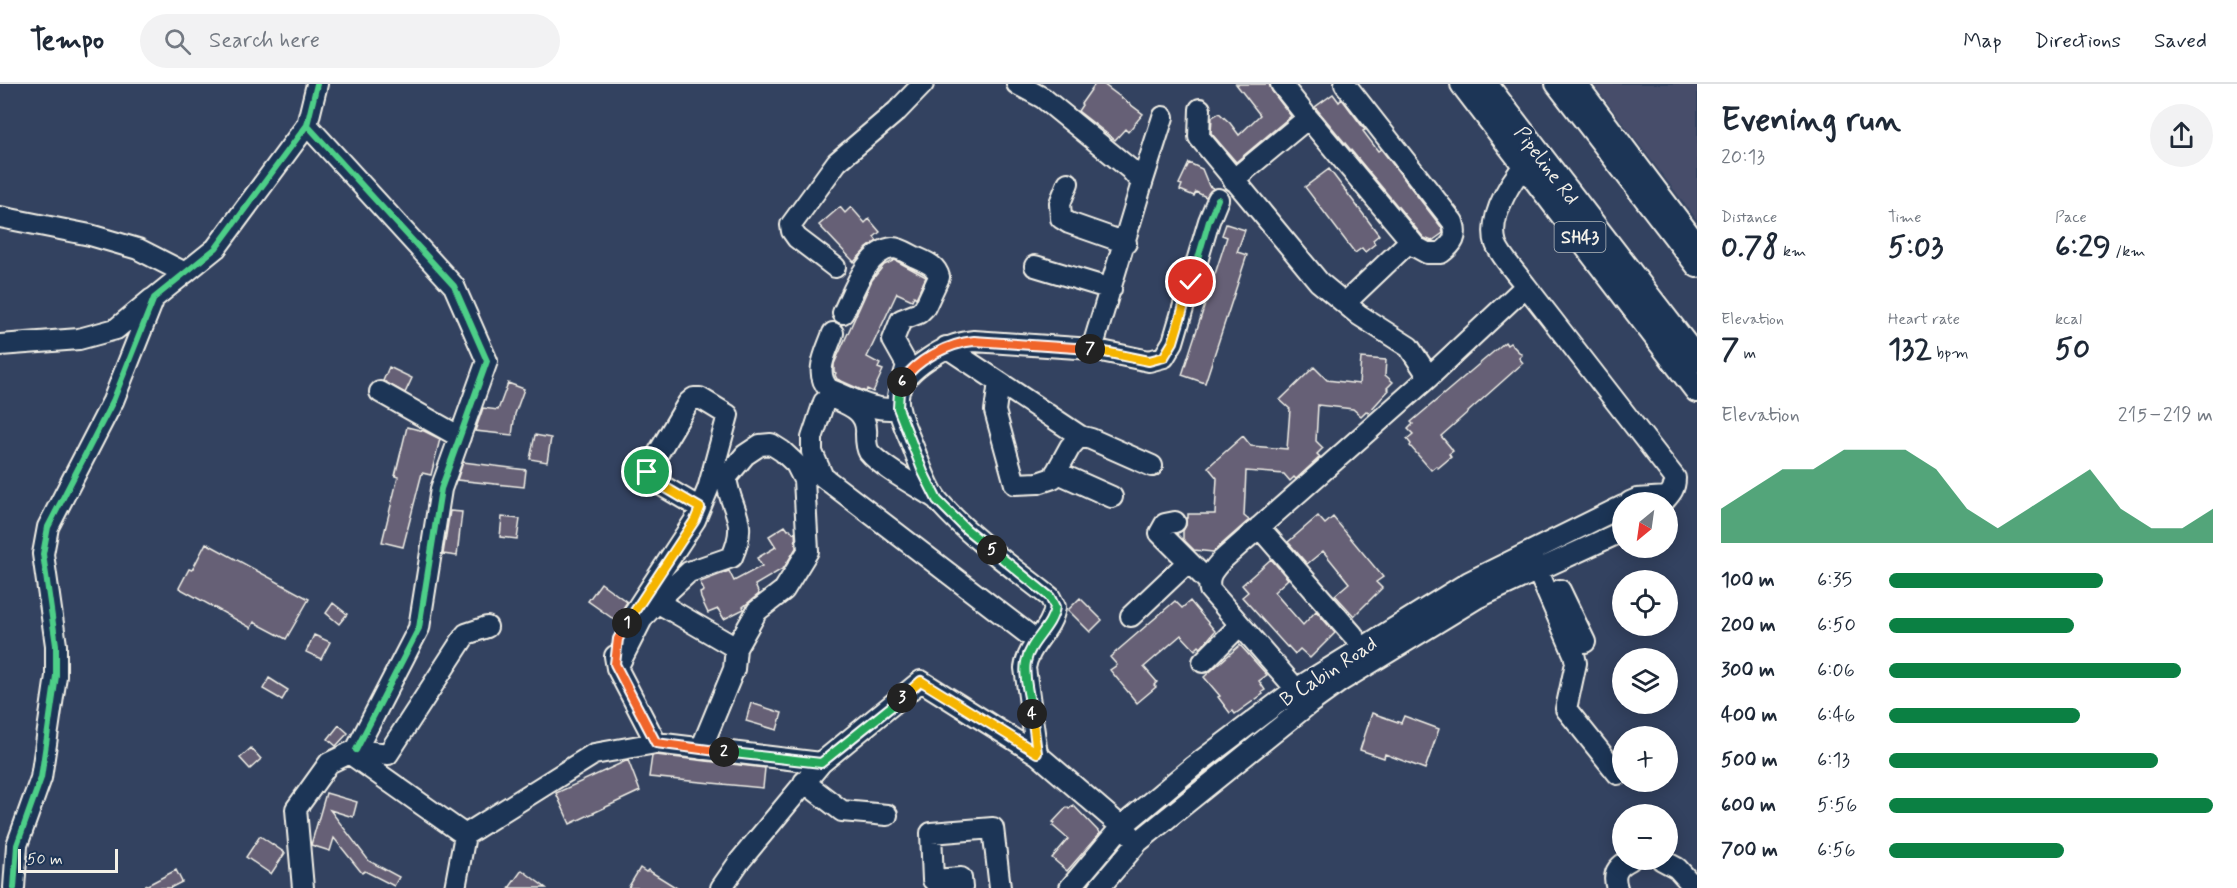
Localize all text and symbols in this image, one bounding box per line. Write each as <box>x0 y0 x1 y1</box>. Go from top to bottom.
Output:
search box <box>140 14 560 68</box>
text: Tempo <box>30 23 104 60</box>
icon: search <box>161 25 194 58</box>
text: Search here <box>209 27 320 55</box>
text: Map <box>1963 27 2002 55</box>
text: Directions <box>2035 27 2121 55</box>
text: Saved <box>2154 27 2207 55</box>
text: Evening run <box>1721 99 1901 143</box>
button: share <box>2150 104 2213 167</box>
street label: Pipeline Rd <box>1507 121 1584 211</box>
text: 20:13 <box>1721 144 1765 171</box>
text: Distance <box>1721 207 1777 228</box>
text: Time <box>1888 207 1922 228</box>
text: Pace <box>2055 207 2087 228</box>
road number: SH43 <box>1554 222 1606 252</box>
text: 0.78 <box>1721 228 1779 267</box>
text: 5:03 <box>1888 228 1943 267</box>
text: 6:29 <box>2055 228 2111 267</box>
text: km <box>1779 241 1806 262</box>
text: /km <box>2111 241 2146 262</box>
pin <box>1165 256 1216 307</box>
icon: check <box>1174 265 1207 298</box>
text: Elevation <box>1721 309 1784 330</box>
text: Heart rate <box>1888 309 1960 330</box>
text: kcal <box>2055 309 2082 330</box>
text: 7 <box>1721 330 1739 369</box>
text: 132 <box>1888 330 1932 369</box>
text: 50 <box>2055 330 2090 369</box>
pin: 7 <box>1075 334 1105 364</box>
text: 7 <box>1085 338 1095 359</box>
text: m <box>1739 343 1756 364</box>
text: bpm <box>1932 343 1969 364</box>
pin: 6 <box>887 367 917 397</box>
text: 6 <box>898 371 906 392</box>
text: Elevation <box>1721 402 1800 429</box>
text: 215–219 m <box>2118 402 2213 429</box>
pin <box>621 446 672 497</box>
icon: arrive <box>630 455 663 488</box>
north arrow <box>1612 492 1678 558</box>
map controls <box>1612 492 1678 870</box>
pin: 5 <box>977 535 1007 565</box>
text: 5 <box>987 539 997 560</box>
text: 100 m <box>1721 567 1775 594</box>
text: 6:35 <box>1817 567 1852 594</box>
button: locate <box>1612 570 1678 636</box>
pin: 1 <box>612 608 642 638</box>
text: 1 <box>623 612 631 633</box>
text: 200 m <box>1721 612 1776 639</box>
text: 6:50 <box>1817 612 1856 639</box>
street label: B Cabin Road <box>1275 631 1383 714</box>
button: layers <box>1612 648 1678 714</box>
text: 300 m <box>1721 657 1775 684</box>
text: 6:06 <box>1817 657 1855 684</box>
pin: 3 <box>887 683 917 713</box>
text: 3 <box>898 687 906 708</box>
pin: 4 <box>1017 699 1047 729</box>
text: 400 m <box>1721 702 1777 729</box>
text: 6:46 <box>1817 702 1855 729</box>
text: 4 <box>1027 703 1037 724</box>
button: + <box>1612 726 1678 792</box>
pin: 2 <box>709 737 739 767</box>
text: 2 <box>720 741 728 762</box>
text: 500 m <box>1721 747 1778 774</box>
text: 6:13 <box>1817 747 1850 774</box>
text: 600 m <box>1721 792 1776 819</box>
text: 5:56 <box>1817 792 1857 819</box>
button: − <box>1612 804 1678 870</box>
text: 700 m <box>1721 837 1778 864</box>
text: 6:56 <box>1817 837 1856 864</box>
scale bar <box>18 846 118 874</box>
text: 50 m <box>27 849 63 870</box>

